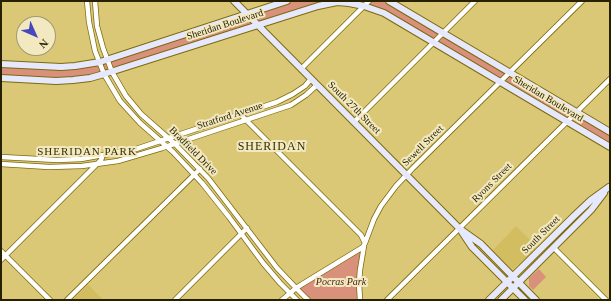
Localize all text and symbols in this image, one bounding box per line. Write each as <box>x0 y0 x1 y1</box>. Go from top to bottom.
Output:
street label: Sheridan Boulevard <box>185 7 265 43</box>
north arrow <box>16 16 56 56</box>
text: N <box>37 37 51 51</box>
street label: Sheridan Boulevard <box>511 73 585 125</box>
street label: South 27th Street <box>325 79 383 137</box>
street label: Stratford Avenue <box>196 100 264 132</box>
street label: Sewell Street <box>400 123 446 169</box>
street label: Bradfield Drive <box>166 124 220 178</box>
district label: SHERIDAN <box>238 140 306 154</box>
district label: SHERIDAN PARK <box>37 145 137 159</box>
street label: Ryons Street <box>470 161 514 205</box>
street label: South Street <box>519 213 563 257</box>
park label: Pocras Park <box>316 276 366 288</box>

